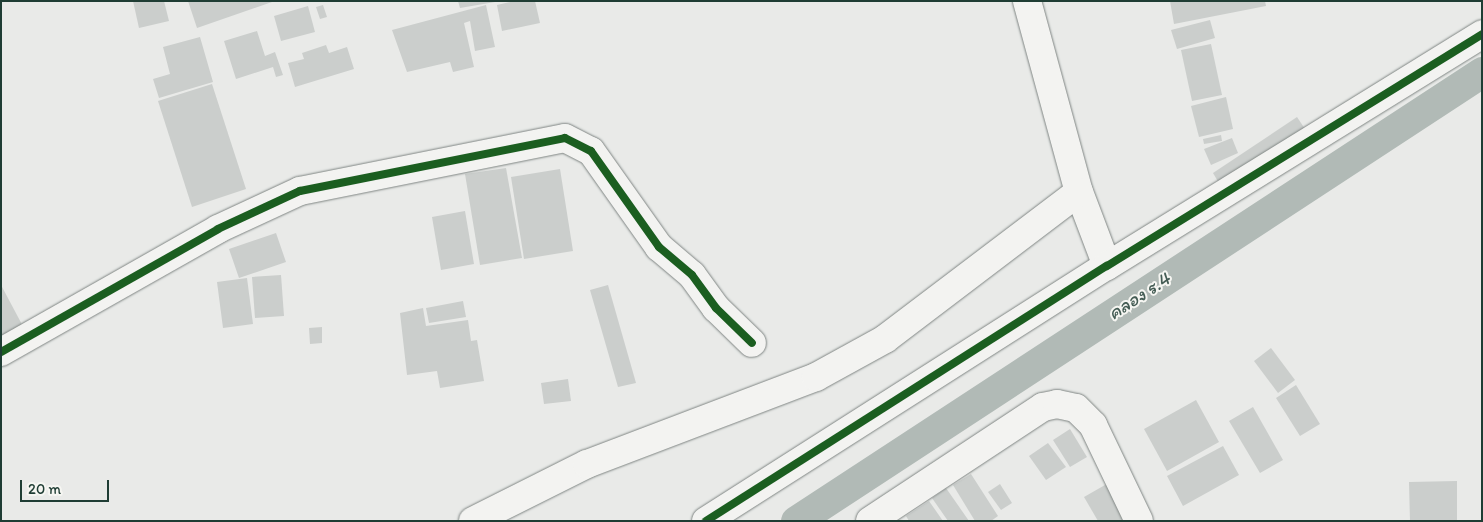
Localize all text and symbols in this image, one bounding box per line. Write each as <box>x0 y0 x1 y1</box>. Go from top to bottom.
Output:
water label: คลอง ร.4 <box>1103 267 1175 325</box>
scale bar <box>22 470 111 502</box>
text: 20 m <box>28 480 61 498</box>

